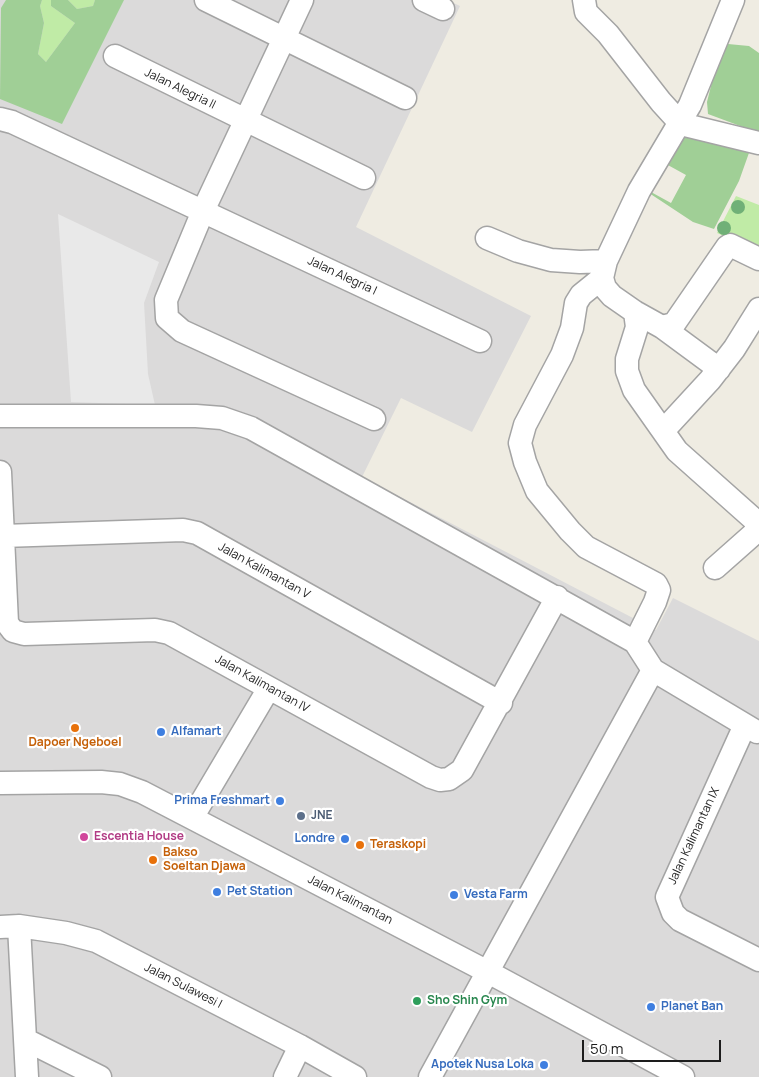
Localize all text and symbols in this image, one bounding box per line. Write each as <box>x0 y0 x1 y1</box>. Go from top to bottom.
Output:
street label: Jalan Alegria II <box>142 66 218 112</box>
street label: Jalan Alegria I <box>305 254 379 298</box>
street label: Jalan Kalimantan V <box>216 540 312 602</box>
street label: Jalan Kalimantan IV <box>212 652 312 716</box>
marker: Dapoer Ngeboel <box>69 722 81 734</box>
place label: Alfamart <box>171 725 221 739</box>
marker: Alfamart <box>155 726 167 738</box>
place label: Dapoer Ngeboel <box>28 736 122 750</box>
street label: Jalan Kalimantan IX <box>665 785 723 887</box>
place label: Prima Freshmart <box>174 794 270 808</box>
marker: Prima Freshmart <box>274 795 286 807</box>
place label: JNE <box>311 809 333 823</box>
marker: JNE <box>295 810 307 822</box>
place label: Escentia House <box>94 830 184 844</box>
marker: Escentia House <box>78 831 90 843</box>
place label: Londre <box>294 832 335 846</box>
marker: Londre <box>339 833 351 845</box>
place label: Teraskopi <box>370 838 426 852</box>
marker: Teraskopi <box>354 839 366 851</box>
place label: Bakso Soeltan Djawa <box>163 846 246 874</box>
marker: Bakso Soeltan Djawa <box>147 854 159 866</box>
street label: Jalan Kalimantan <box>305 872 395 928</box>
place label: Pet Station <box>227 885 293 899</box>
marker: Pet Station <box>211 886 223 898</box>
place label: Vesta Farm <box>464 888 528 902</box>
marker: Vesta Farm <box>448 889 460 901</box>
street label: Jalan Sulawesi I <box>142 960 224 1012</box>
place label: Sho Shin Gym <box>427 994 507 1008</box>
marker: Sho Shin Gym <box>411 995 423 1007</box>
place label: Planet Ban <box>661 1000 723 1014</box>
marker: Planet Ban <box>645 1001 657 1013</box>
scale bar <box>584 1030 723 1062</box>
text: 50 m <box>590 1038 624 1059</box>
place label: Apotek Nusa Loka <box>431 1058 534 1072</box>
marker: Apotek Nusa Loka <box>538 1059 550 1071</box>

